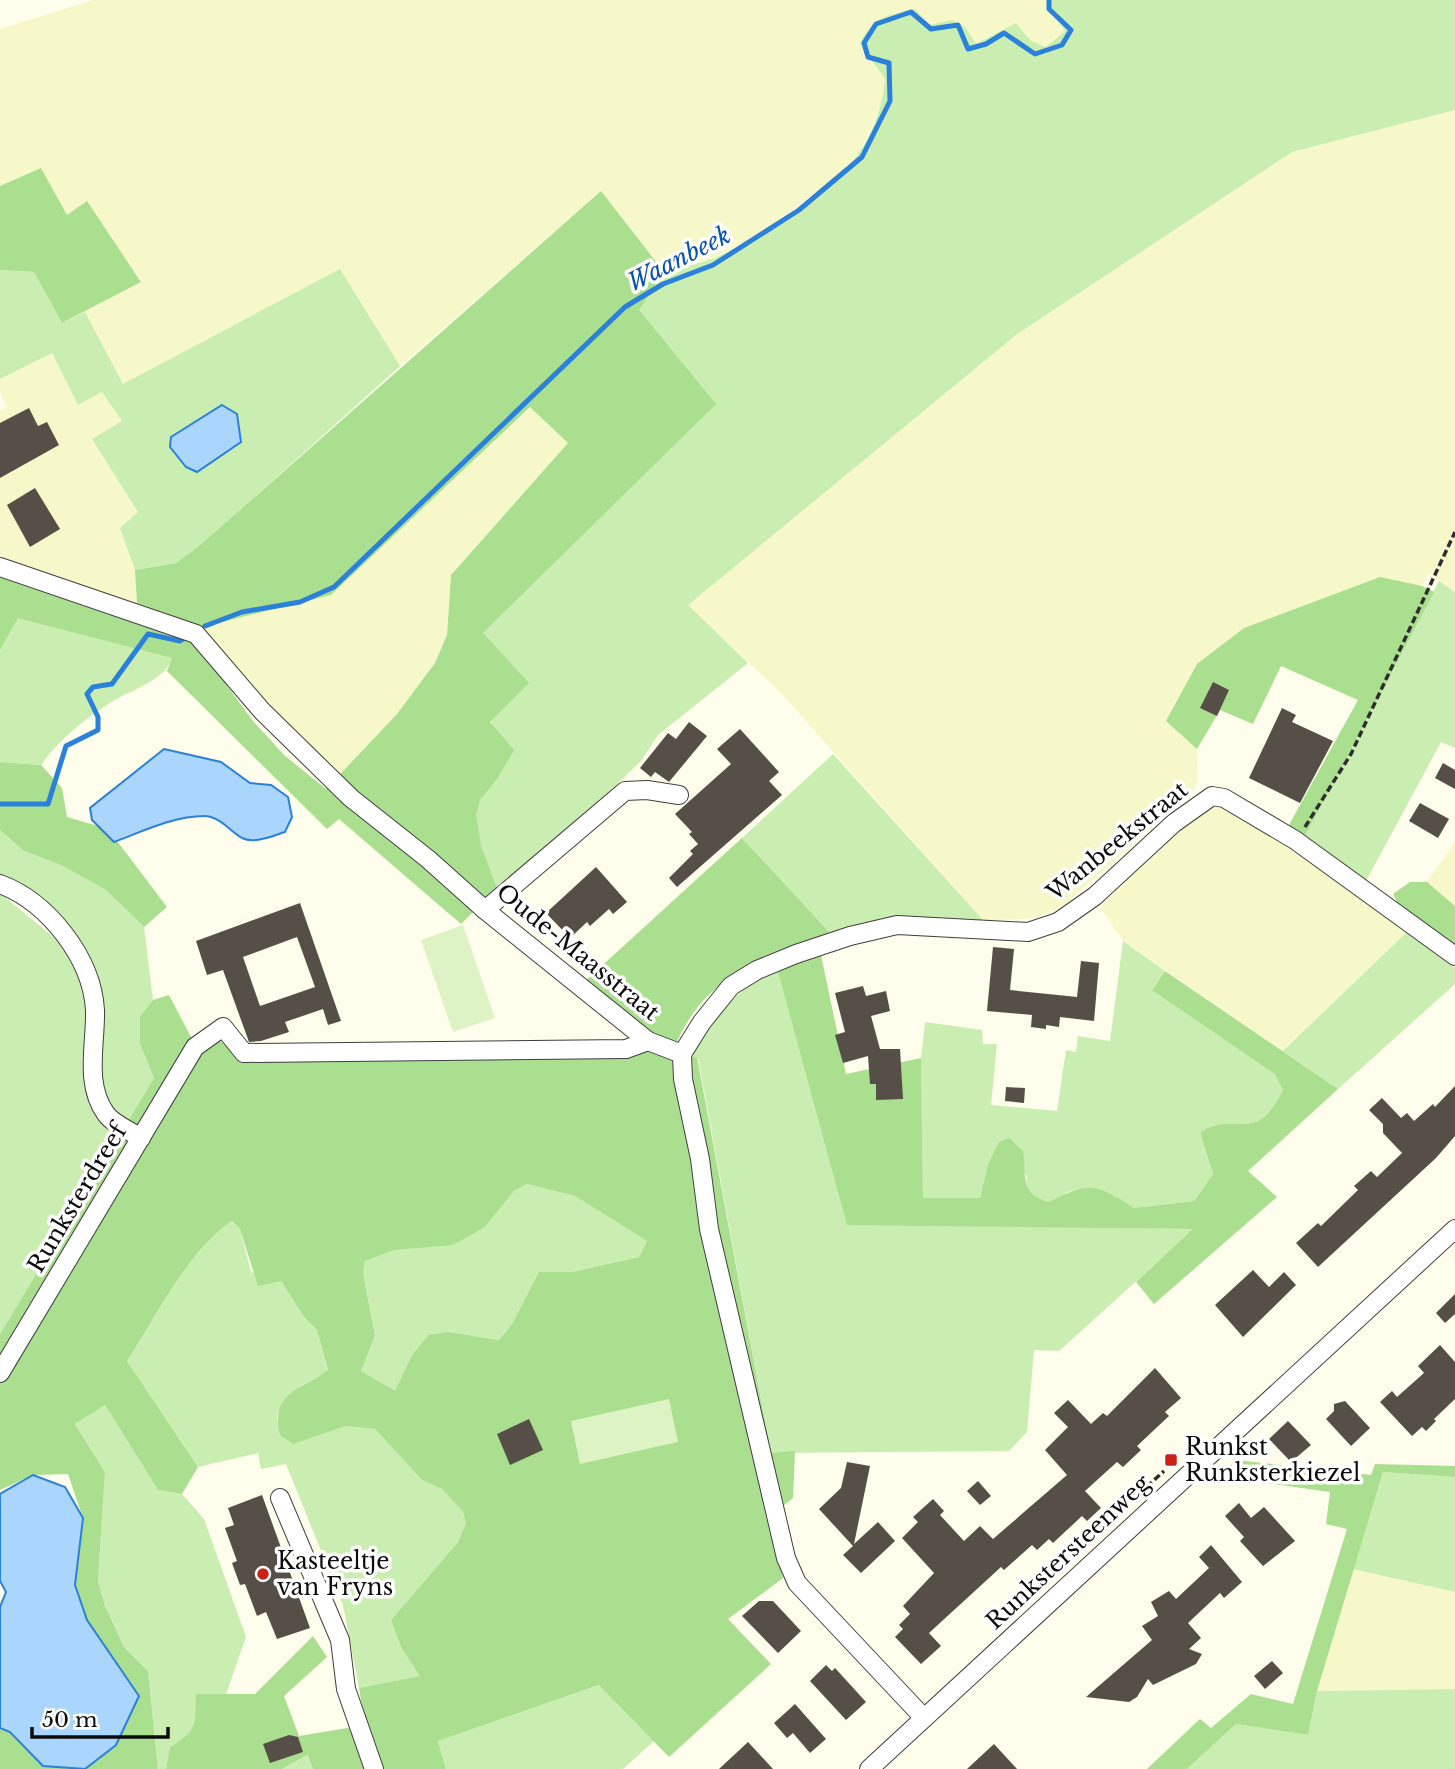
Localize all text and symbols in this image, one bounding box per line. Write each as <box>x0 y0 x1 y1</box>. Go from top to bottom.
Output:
water label: Waanbeek <box>622 220 735 297</box>
street label: Wanbeekstraat <box>1040 775 1193 907</box>
street label: Oude-Maasstraat <box>491 878 665 1026</box>
street label: Runksterdreef <box>22 1116 134 1278</box>
place label: Runkst Runksterkiezel <box>1185 1433 1361 1487</box>
marker: Runkst Runksterkiezel <box>1163 1452 1179 1468</box>
street label: Runkstersteenweg <box>980 1469 1156 1635</box>
place label: Kasteeltje van Fryns <box>277 1547 393 1601</box>
marker: Kasteeltje van Fryns <box>255 1566 271 1582</box>
scale bar <box>32 1696 168 1740</box>
text: 50 m <box>42 1707 98 1733</box>

